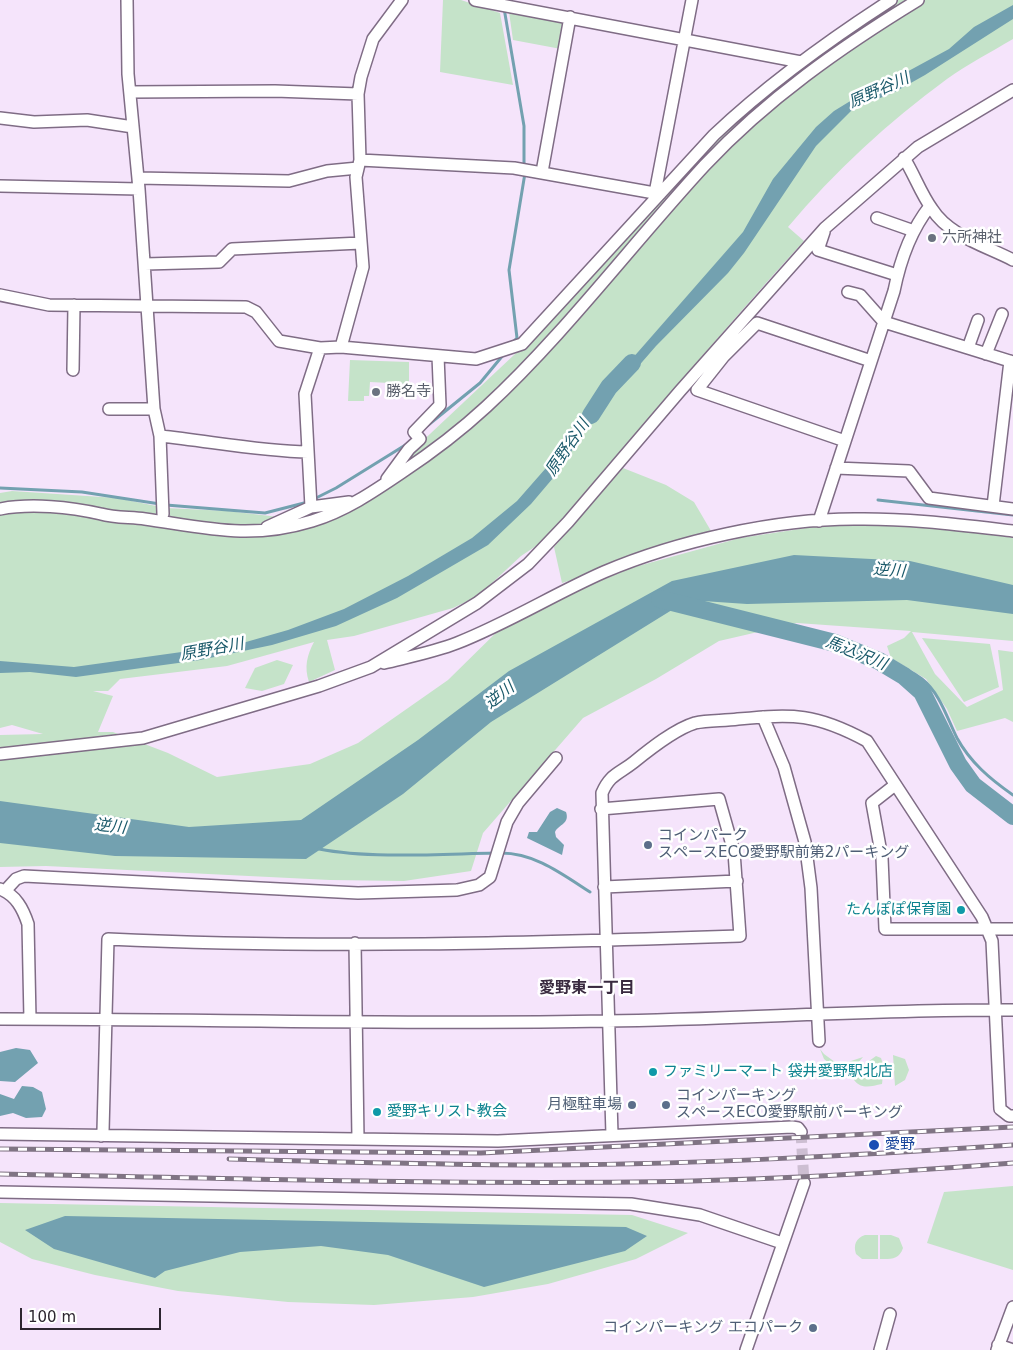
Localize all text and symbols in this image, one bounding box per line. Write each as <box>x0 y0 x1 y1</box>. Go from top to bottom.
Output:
water label: 原野谷川 <box>846 69 912 113</box>
place label: 六所神社 <box>942 229 1002 247</box>
marker: 六所神社 <box>926 232 938 244</box>
place label: 勝名寺 <box>386 383 431 401</box>
marker: 勝名寺 <box>370 386 382 398</box>
water label: 原野谷川 <box>542 416 594 480</box>
water label: 逆川 <box>872 560 906 582</box>
water label: 馬込沢川 <box>823 633 889 675</box>
water label: 原野谷川 <box>179 635 245 665</box>
water label: 逆川 <box>481 679 519 713</box>
water label: 逆川 <box>93 816 127 838</box>
place label: コインパーク スペースECO愛野駅前第2パーキング <box>658 827 909 862</box>
marker: コインパーク スペースECO愛野駅前第2パーキング <box>642 839 654 851</box>
place label: たんぽぽ保育園 <box>846 901 951 919</box>
marker: たんぽぽ保育園 <box>955 904 967 916</box>
district label: 愛野東一丁目 <box>539 979 635 999</box>
place label: ファミリーマート 袋井愛野駅北店 <box>663 1063 893 1081</box>
marker: ファミリーマート 袋井愛野駅北店 <box>647 1066 659 1078</box>
place label: コインパーキング スペースECO愛野駅前パーキング <box>676 1087 903 1122</box>
place label: 月極駐車場 <box>547 1096 622 1114</box>
marker: 月極駐車場 <box>626 1099 638 1111</box>
marker: コインパーキング スペースECO愛野駅前パーキング <box>660 1099 672 1111</box>
place label: 愛野キリスト教会 <box>387 1103 507 1121</box>
marker: 愛野キリスト教会 <box>371 1106 383 1118</box>
place label: 愛野 <box>885 1136 915 1154</box>
marker: 愛野 <box>867 1138 881 1152</box>
scale bar <box>22 1298 164 1330</box>
text: 100 m <box>28 1308 76 1326</box>
place label: コインパーキング エコパーク <box>603 1319 803 1337</box>
marker: コインパーキング エコパーク <box>807 1322 819 1334</box>

